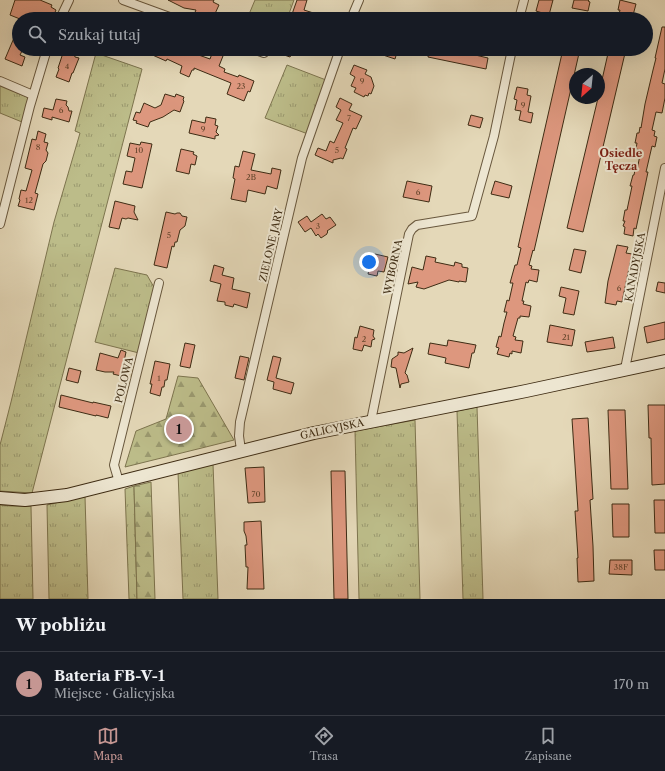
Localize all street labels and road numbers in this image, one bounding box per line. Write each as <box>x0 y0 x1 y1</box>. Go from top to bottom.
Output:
street label: ZIELONE JARY <box>256 206 286 283</box>
street label: KANADYJSKA <box>622 231 648 303</box>
street label: WYBORNA <box>381 238 405 297</box>
street label: POLOWA <box>112 355 136 404</box>
street label: GALICYJSKA <box>299 416 366 442</box>

